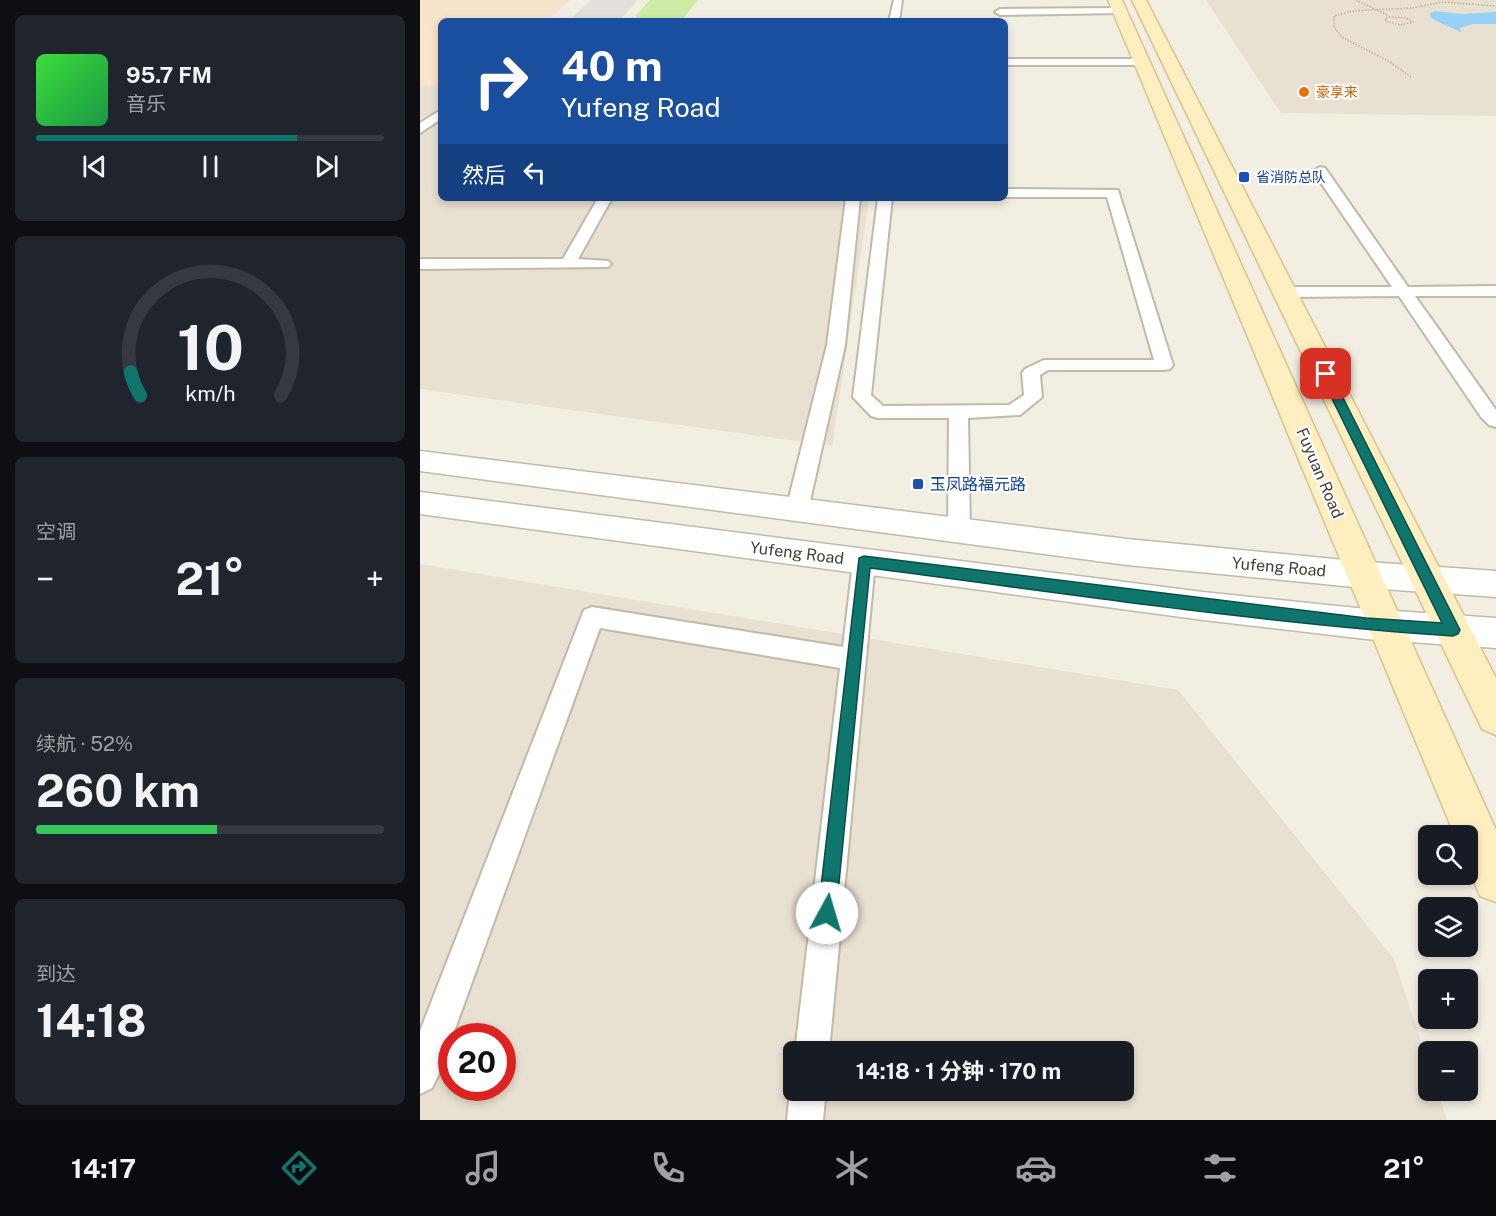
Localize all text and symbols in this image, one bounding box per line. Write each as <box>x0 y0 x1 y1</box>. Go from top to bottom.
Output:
text: 40 m <box>561 41 663 90</box>
icon: right <box>462 42 540 120</box>
text: 95.7 FM <box>126 62 212 88</box>
place label: 豪享来 <box>1316 84 1358 100</box>
marker: 豪享来 <box>1297 85 1311 99</box>
text: Yufeng Road <box>561 91 721 123</box>
text: 音乐 <box>126 92 166 116</box>
icon: previous <box>78 150 111 183</box>
icon: pause <box>194 150 227 183</box>
icon: next <box>310 150 343 183</box>
icon: left <box>518 156 551 189</box>
text: 然后 <box>462 162 506 188</box>
place label: 省消防总队 <box>1256 169 1326 185</box>
marker: 省消防总队 <box>1237 170 1251 184</box>
text: 10 <box>177 311 243 384</box>
pin <box>1300 348 1351 399</box>
icon: arrive <box>1309 357 1342 390</box>
text: km/h <box>185 381 235 406</box>
street label: Fuyuan Road <box>1292 425 1348 521</box>
place label: 玉凤路福元路 <box>930 475 1026 494</box>
marker: 玉凤路福元路 <box>911 477 925 491</box>
text: 空调 <box>36 520 76 544</box>
street label: Yufeng Road <box>749 538 845 568</box>
text: 21° <box>175 552 245 605</box>
street label: Yufeng Road <box>1231 553 1327 581</box>
text: − <box>36 560 54 598</box>
text: + <box>366 560 384 598</box>
text: 续航 · 52% <box>36 732 133 756</box>
text: 260 km <box>36 764 200 817</box>
map controls <box>1418 825 1478 1101</box>
button: search <box>1418 825 1478 885</box>
position arrow <box>795 881 859 945</box>
button: layers <box>1418 897 1478 957</box>
text: 到达 <box>36 962 76 986</box>
button: + <box>1418 969 1478 1029</box>
text: 14:18 <box>36 994 146 1047</box>
speed limit sign: 20 <box>438 1023 516 1101</box>
button: − <box>1418 1041 1478 1101</box>
text: 14:18 · 1 分钟 · 170 m <box>856 1058 1061 1084</box>
icon: directions <box>278 1147 320 1189</box>
icon: music <box>462 1147 504 1189</box>
icon: phone <box>647 1147 689 1189</box>
icon: climate <box>831 1147 873 1189</box>
icon: car <box>1015 1147 1057 1189</box>
icon: filters <box>1199 1147 1241 1189</box>
text: 14:17 <box>71 1152 136 1184</box>
text: 21° <box>1383 1152 1425 1184</box>

